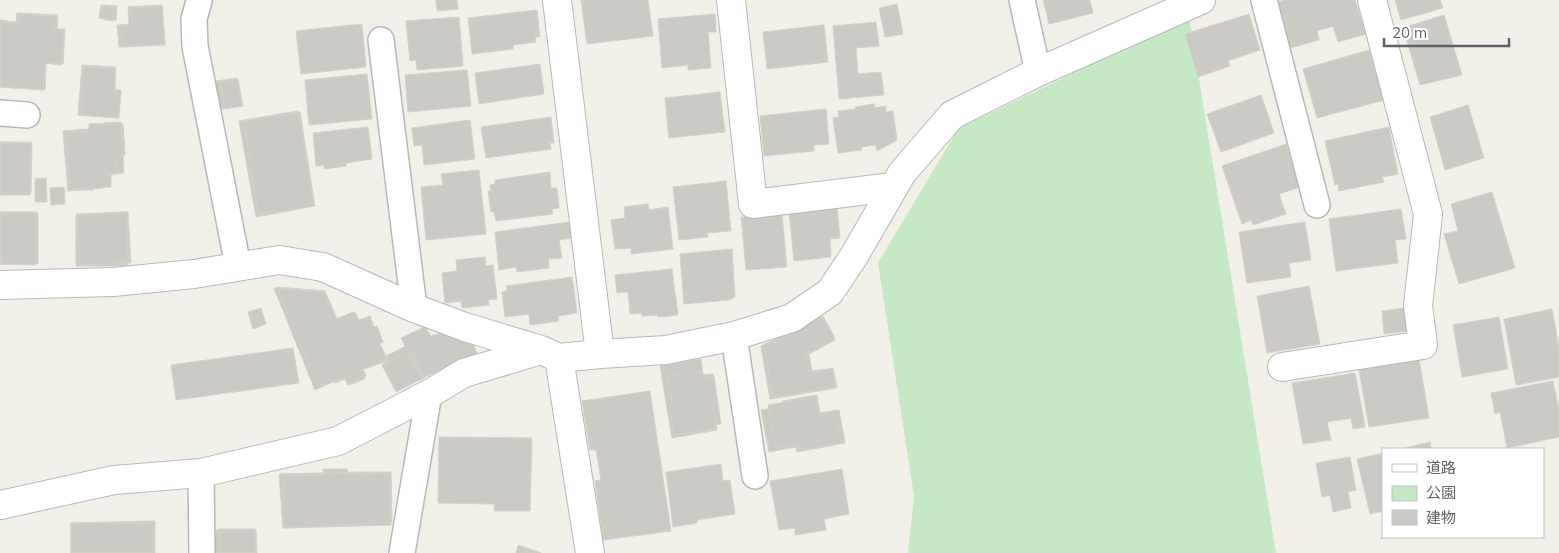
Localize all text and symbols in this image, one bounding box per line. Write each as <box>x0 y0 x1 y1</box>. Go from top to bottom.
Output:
scale bar <box>1384 15 1509 47</box>
text: 20 m <box>1392 23 1427 42</box>
legend <box>1382 448 1544 538</box>
text: 道路 <box>1426 458 1456 477</box>
text: 公園 <box>1426 483 1456 502</box>
text: 建物 <box>1426 508 1456 527</box>

